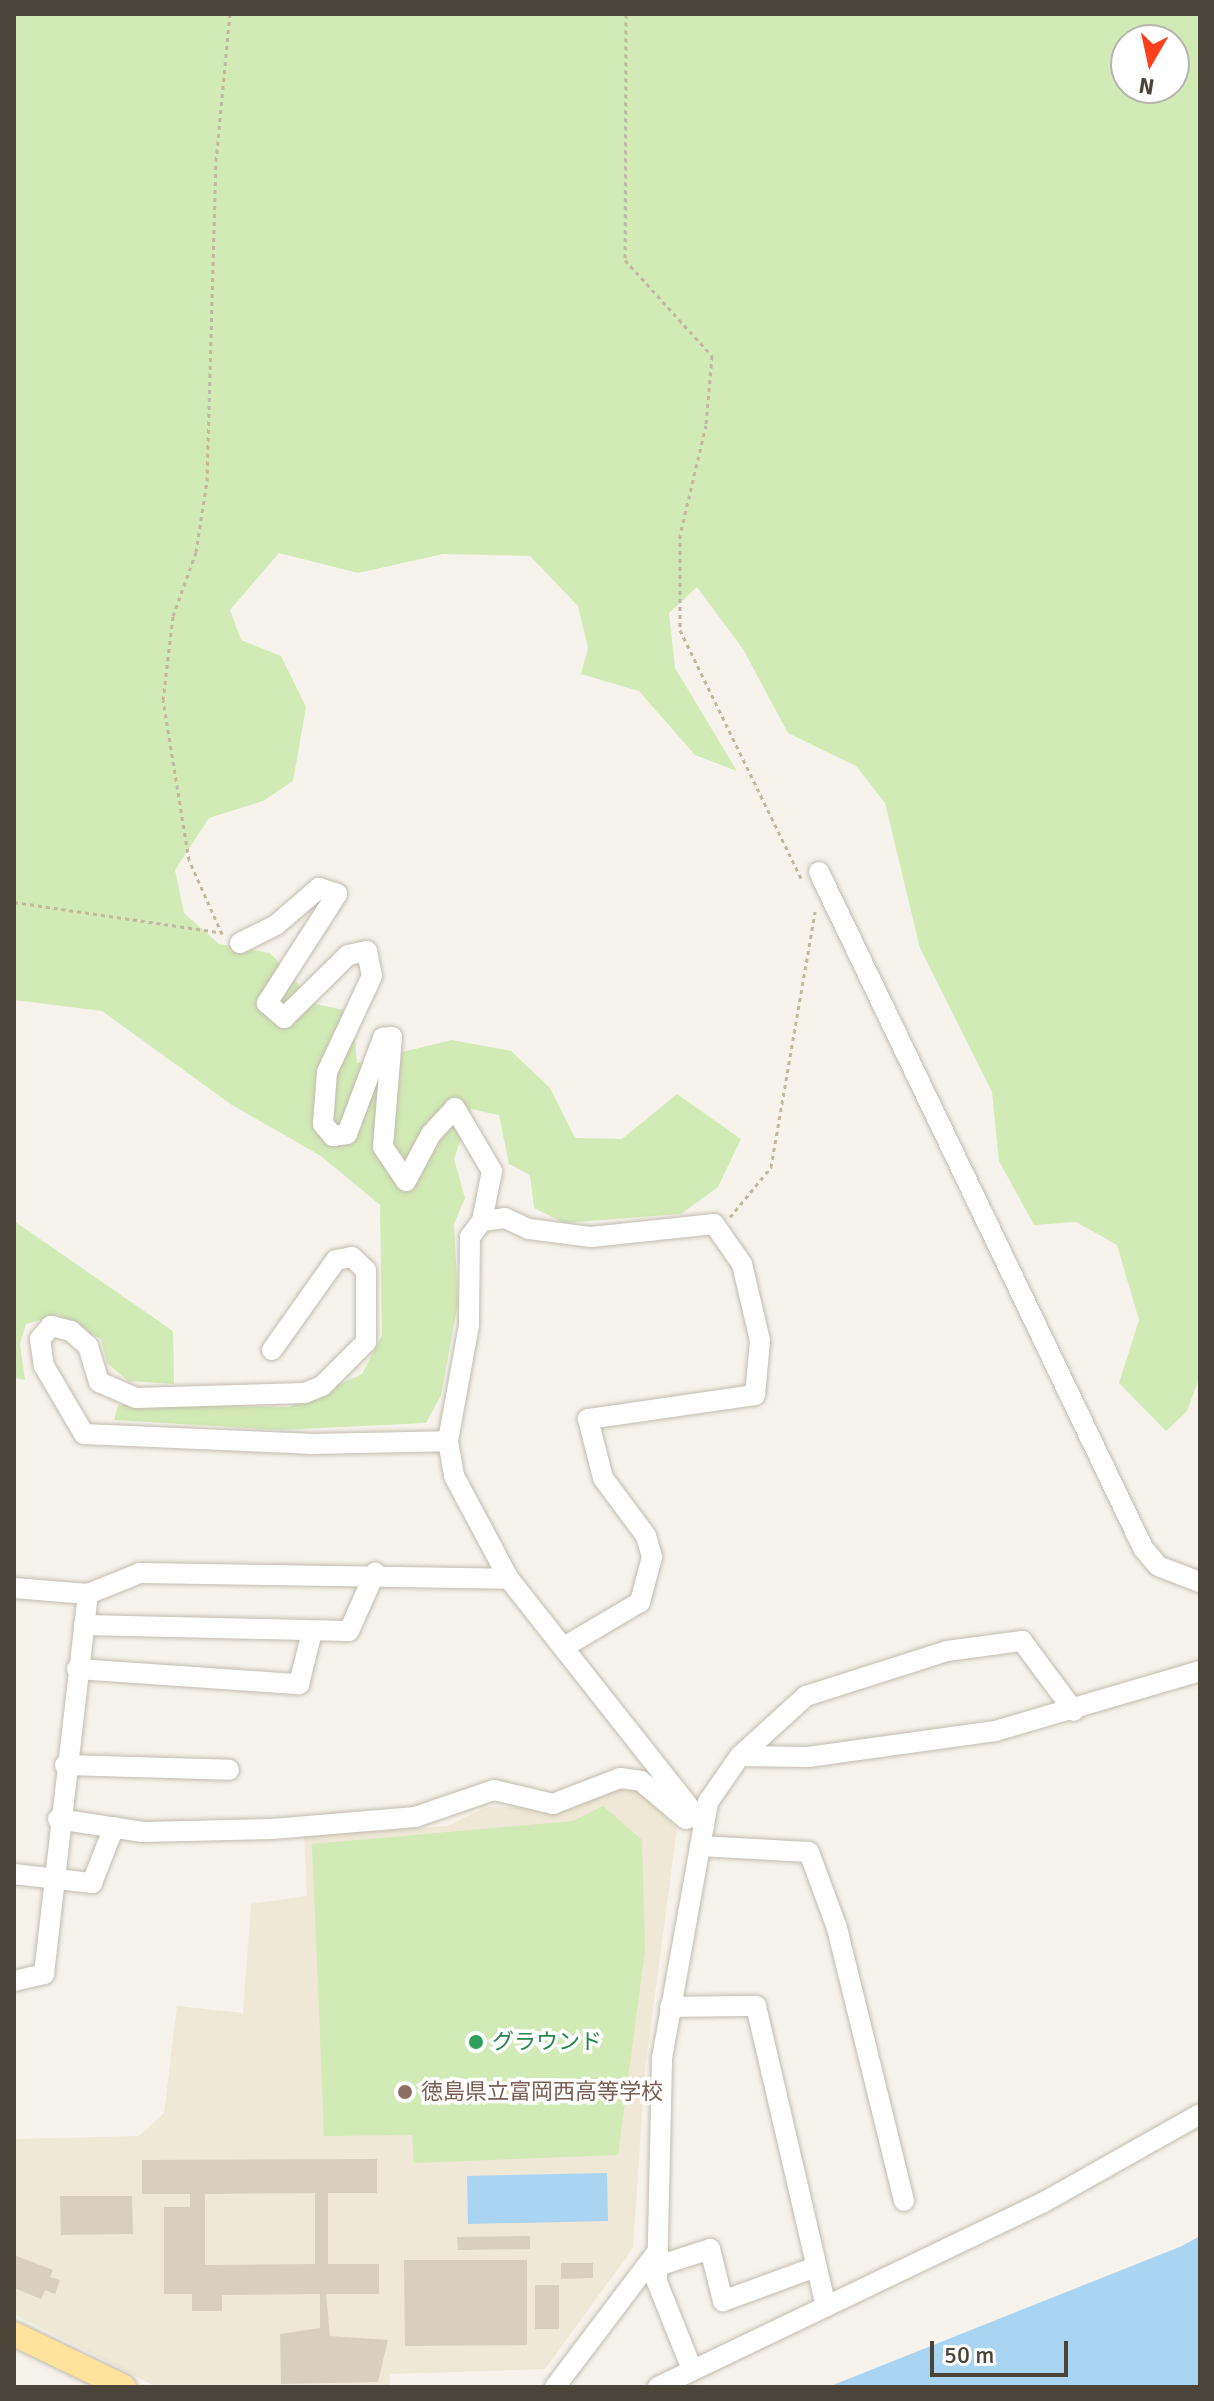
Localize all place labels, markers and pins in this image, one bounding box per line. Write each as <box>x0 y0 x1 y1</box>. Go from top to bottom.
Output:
place label: グラウンド <box>492 2029 602 2055</box>
marker: グラウンド <box>467 2033 485 2051</box>
place label: 徳島県立富岡西高等学校 <box>421 2079 663 2105</box>
marker: 徳島県立富岡西高等学校 <box>396 2083 414 2101</box>

